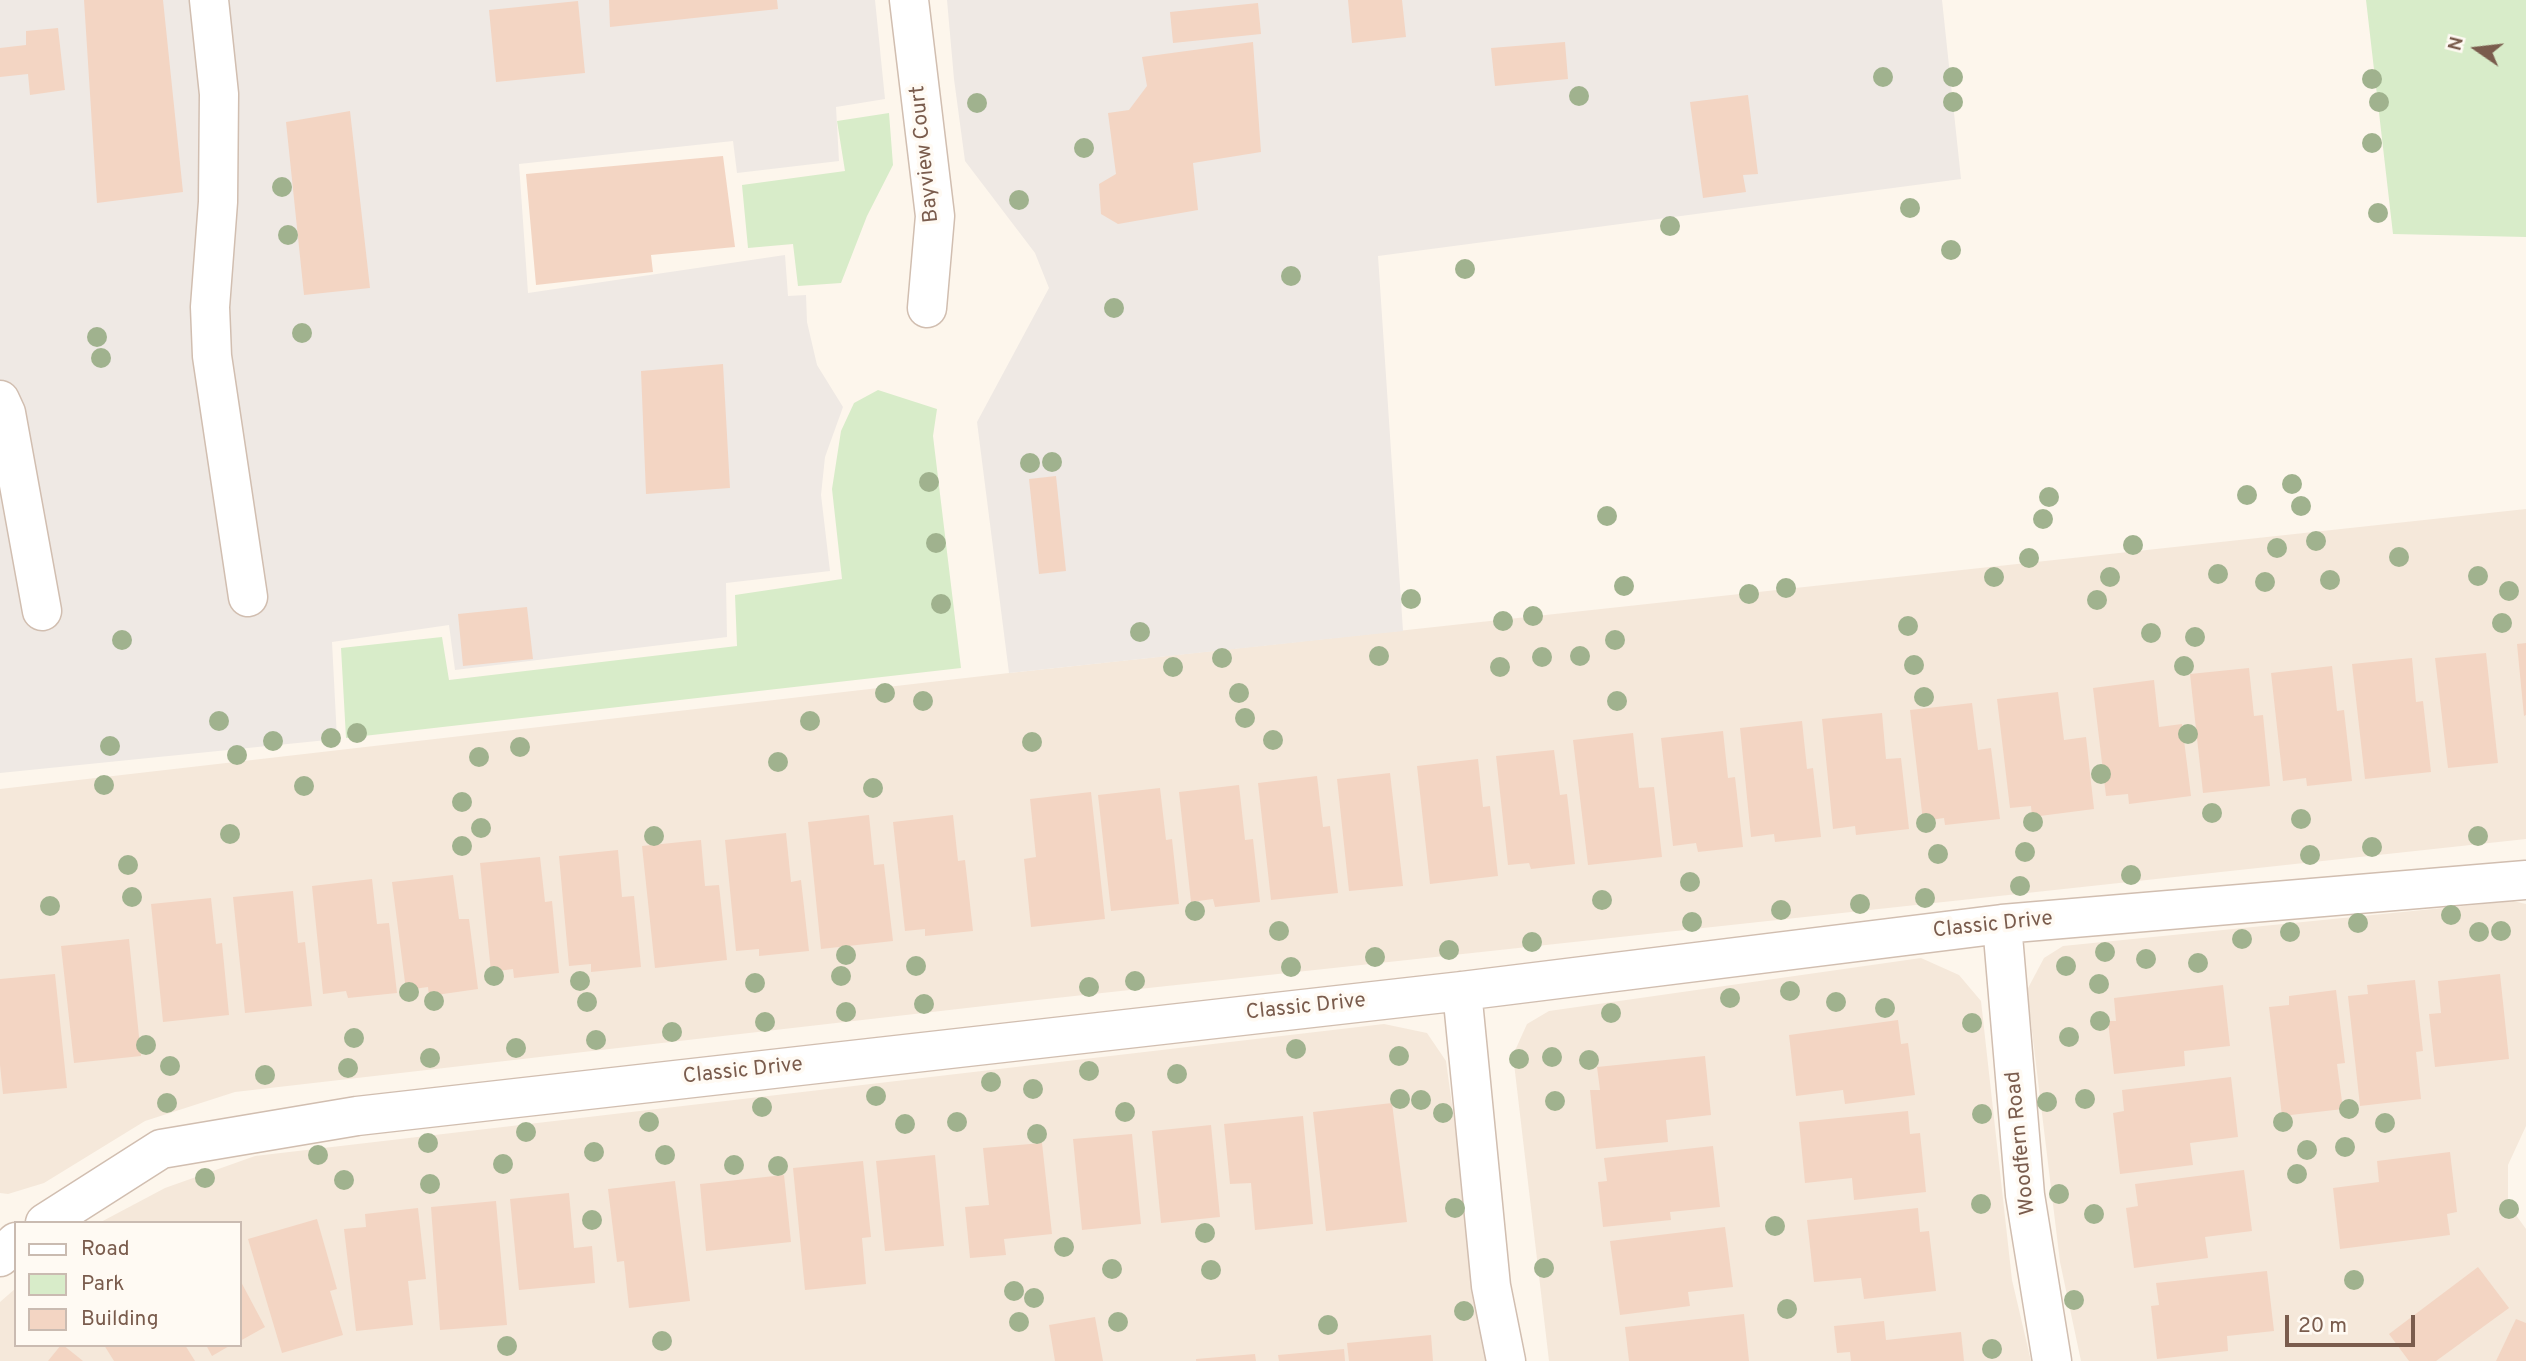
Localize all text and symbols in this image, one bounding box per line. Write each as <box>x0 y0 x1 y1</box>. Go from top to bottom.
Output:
north arrow <box>2442 14 2512 84</box>
text: N <box>2443 34 2470 53</box>
street label: Bayview Court <box>906 84 946 224</box>
street label: Classic Drive <box>1932 907 2054 945</box>
street label: Classic Drive <box>1245 989 1367 1027</box>
street label: Classic Drive <box>682 1053 804 1091</box>
street label: Woodfern Road <box>2002 1070 2042 1216</box>
legend <box>14 1221 242 1347</box>
text: Road <box>81 1236 130 1263</box>
text: Park <box>81 1271 124 1298</box>
scale bar <box>2288 1302 2418 1346</box>
text: Building <box>81 1306 159 1333</box>
text: 20 m <box>2298 1313 2347 1340</box>

